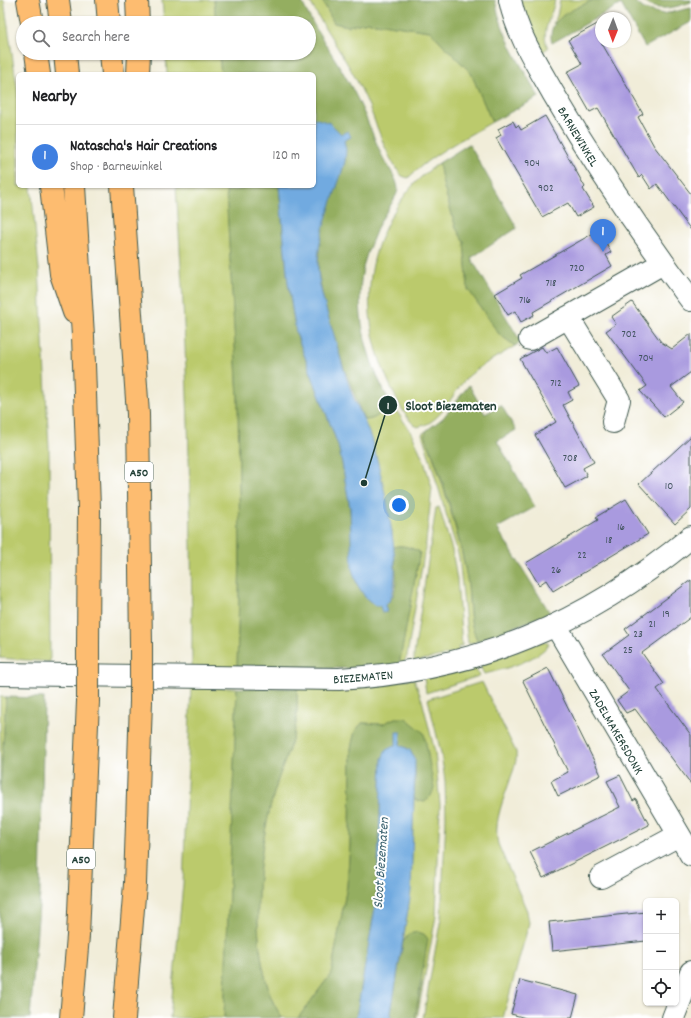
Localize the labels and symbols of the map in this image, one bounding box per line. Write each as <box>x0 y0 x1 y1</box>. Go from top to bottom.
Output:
north arrow <box>595 12 631 48</box>
street label: BARNEWINKEL <box>551 104 603 172</box>
house number: 904 <box>524 156 540 172</box>
house number: 902 <box>538 181 554 197</box>
pin: 1 <box>590 219 616 252</box>
house number: 720 <box>569 261 585 277</box>
house number: 718 <box>545 276 557 292</box>
house number: 716 <box>519 293 531 309</box>
house number: 702 <box>621 327 637 343</box>
house number: 704 <box>639 351 653 367</box>
house number: 712 <box>550 376 562 392</box>
callout: Sloot Biezematen <box>378 392 505 418</box>
text: Sloot Biezematen <box>405 397 497 417</box>
text: 1 <box>387 398 390 415</box>
house number: 708 <box>563 451 577 467</box>
road number: A50 <box>125 462 153 482</box>
house number: 10 <box>665 479 673 495</box>
your location <box>389 495 409 515</box>
house number: 16 <box>617 520 625 536</box>
house number: 18 <box>606 533 612 549</box>
house number: 22 <box>577 548 587 564</box>
house number: 26 <box>551 563 561 579</box>
house number: 19 <box>662 607 670 623</box>
house number: 21 <box>648 617 656 633</box>
house number: 23 <box>633 627 643 643</box>
house number: 25 <box>623 643 633 659</box>
street label: BIEZEMATEN <box>333 666 394 691</box>
street label: ZADELMAKERSDONK <box>583 686 647 779</box>
water label: Sloot Biezematen <box>369 816 395 909</box>
road number: A50 <box>67 849 95 869</box>

